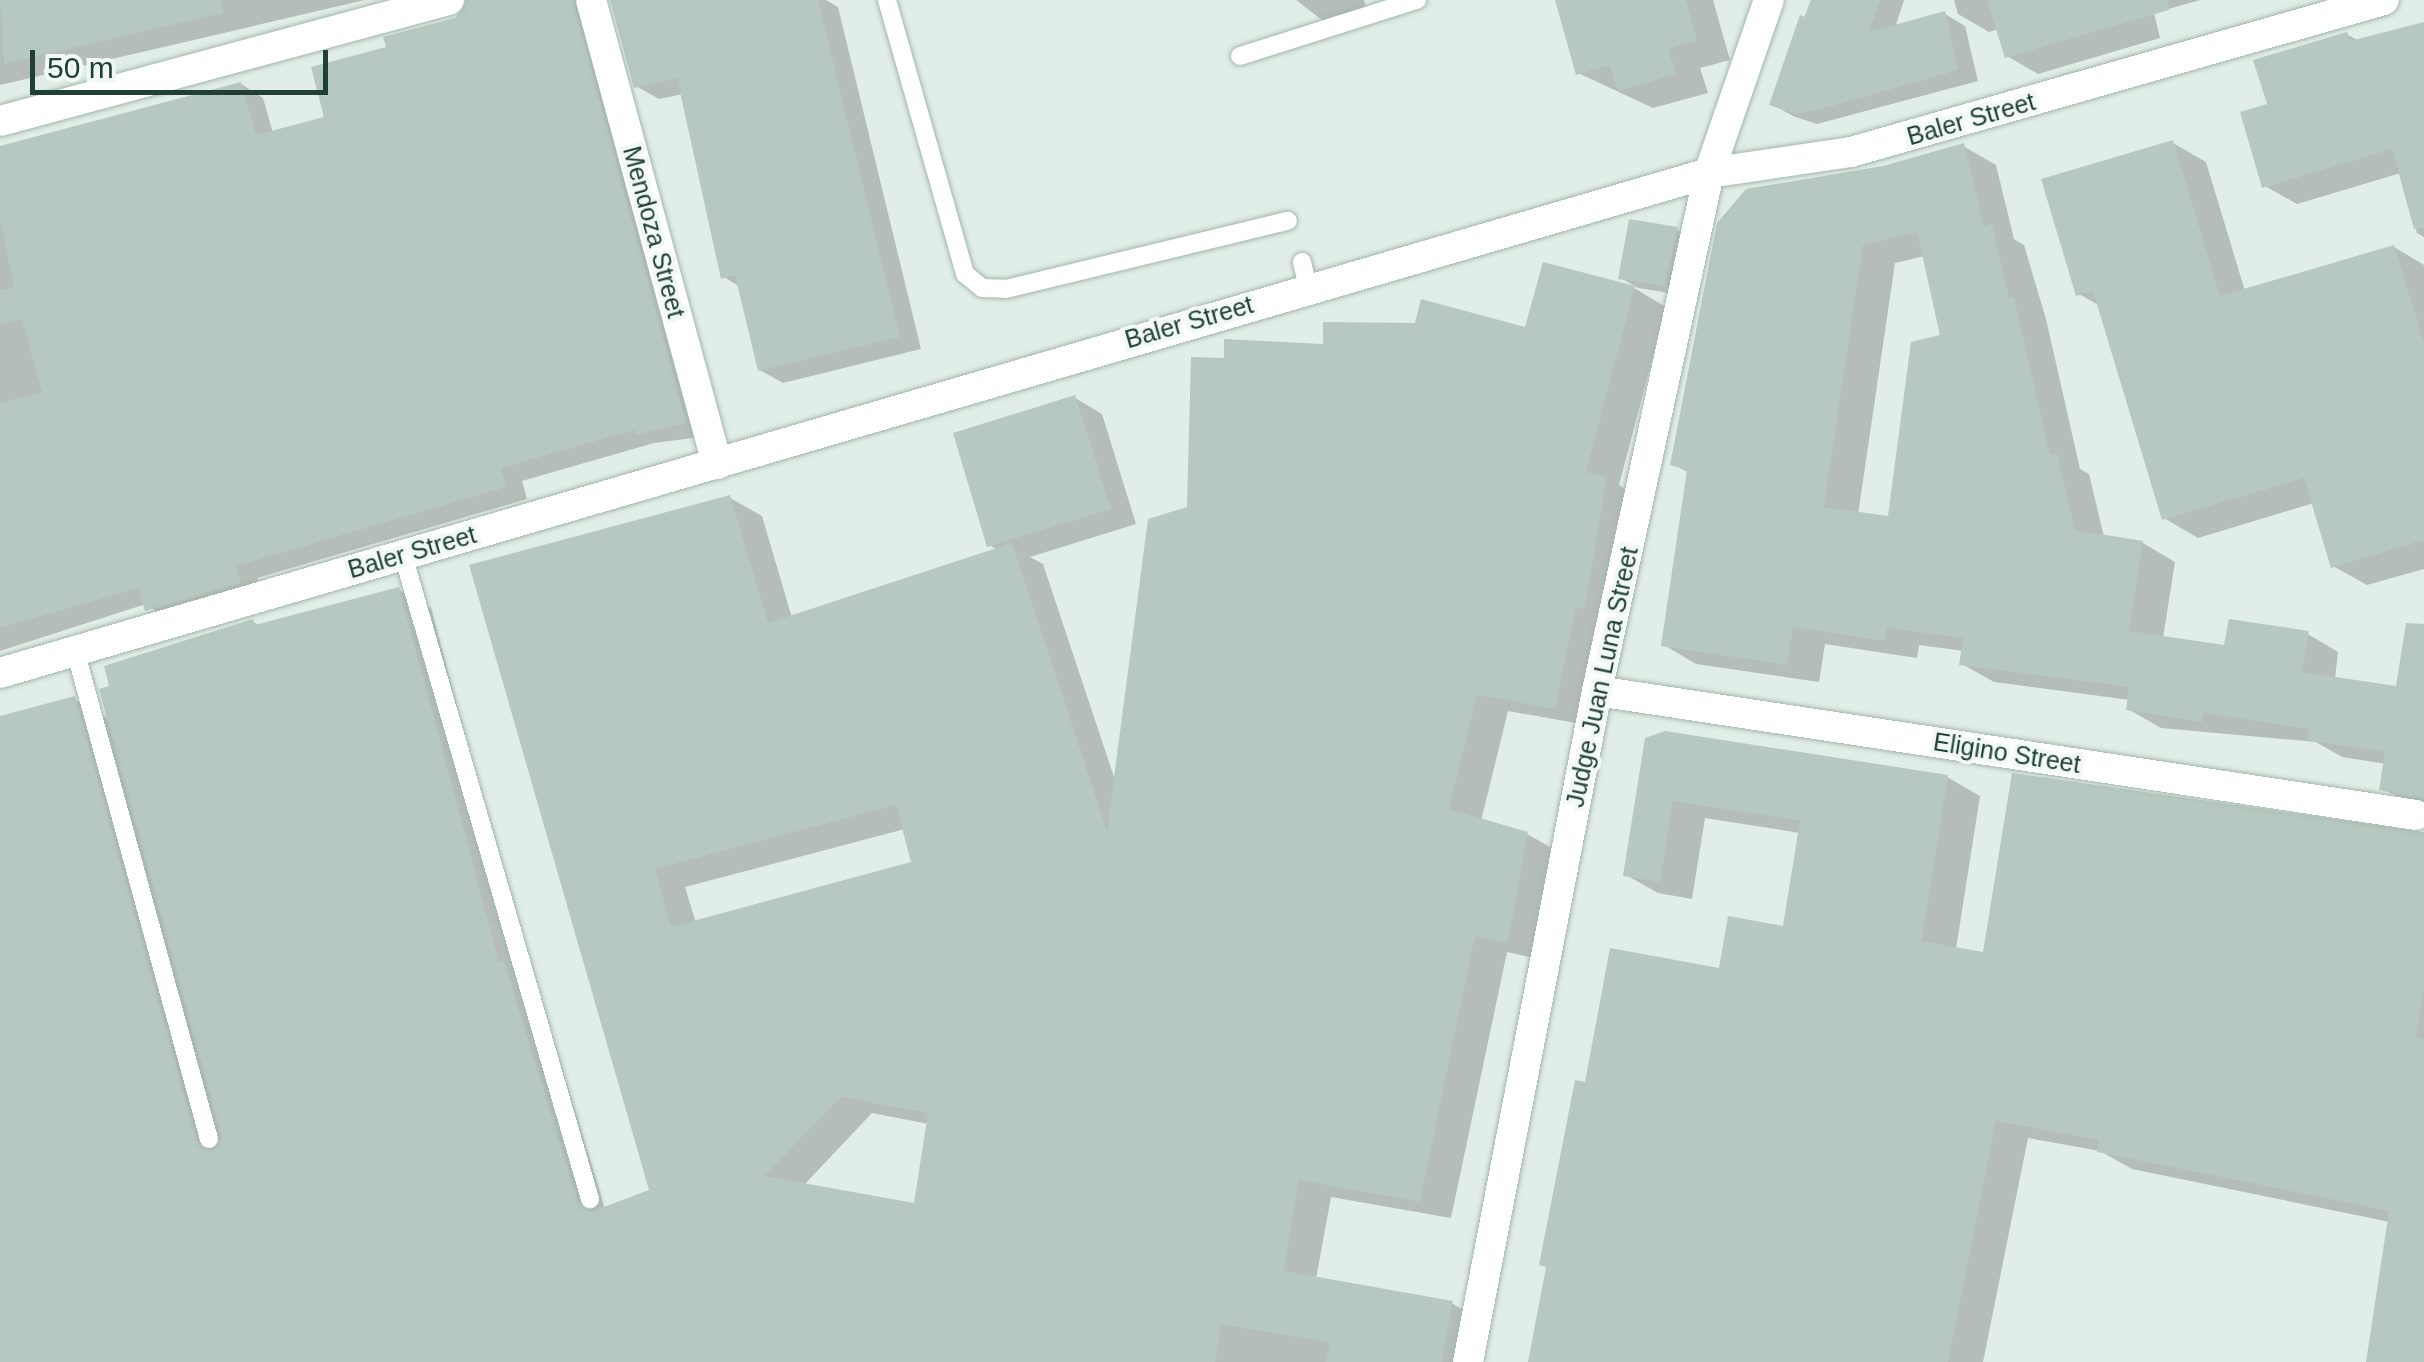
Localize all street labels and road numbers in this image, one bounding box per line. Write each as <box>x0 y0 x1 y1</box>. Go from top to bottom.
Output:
street label: Baler Street <box>1903 86 2039 152</box>
street label: Mendoza Street <box>617 143 691 321</box>
street label: Baler Street <box>1121 289 1257 355</box>
street label: Baler Street <box>344 519 480 585</box>
street label: Judge Juan Luna Street <box>1560 544 1644 810</box>
street label: Eligino Street <box>1931 727 2083 779</box>

